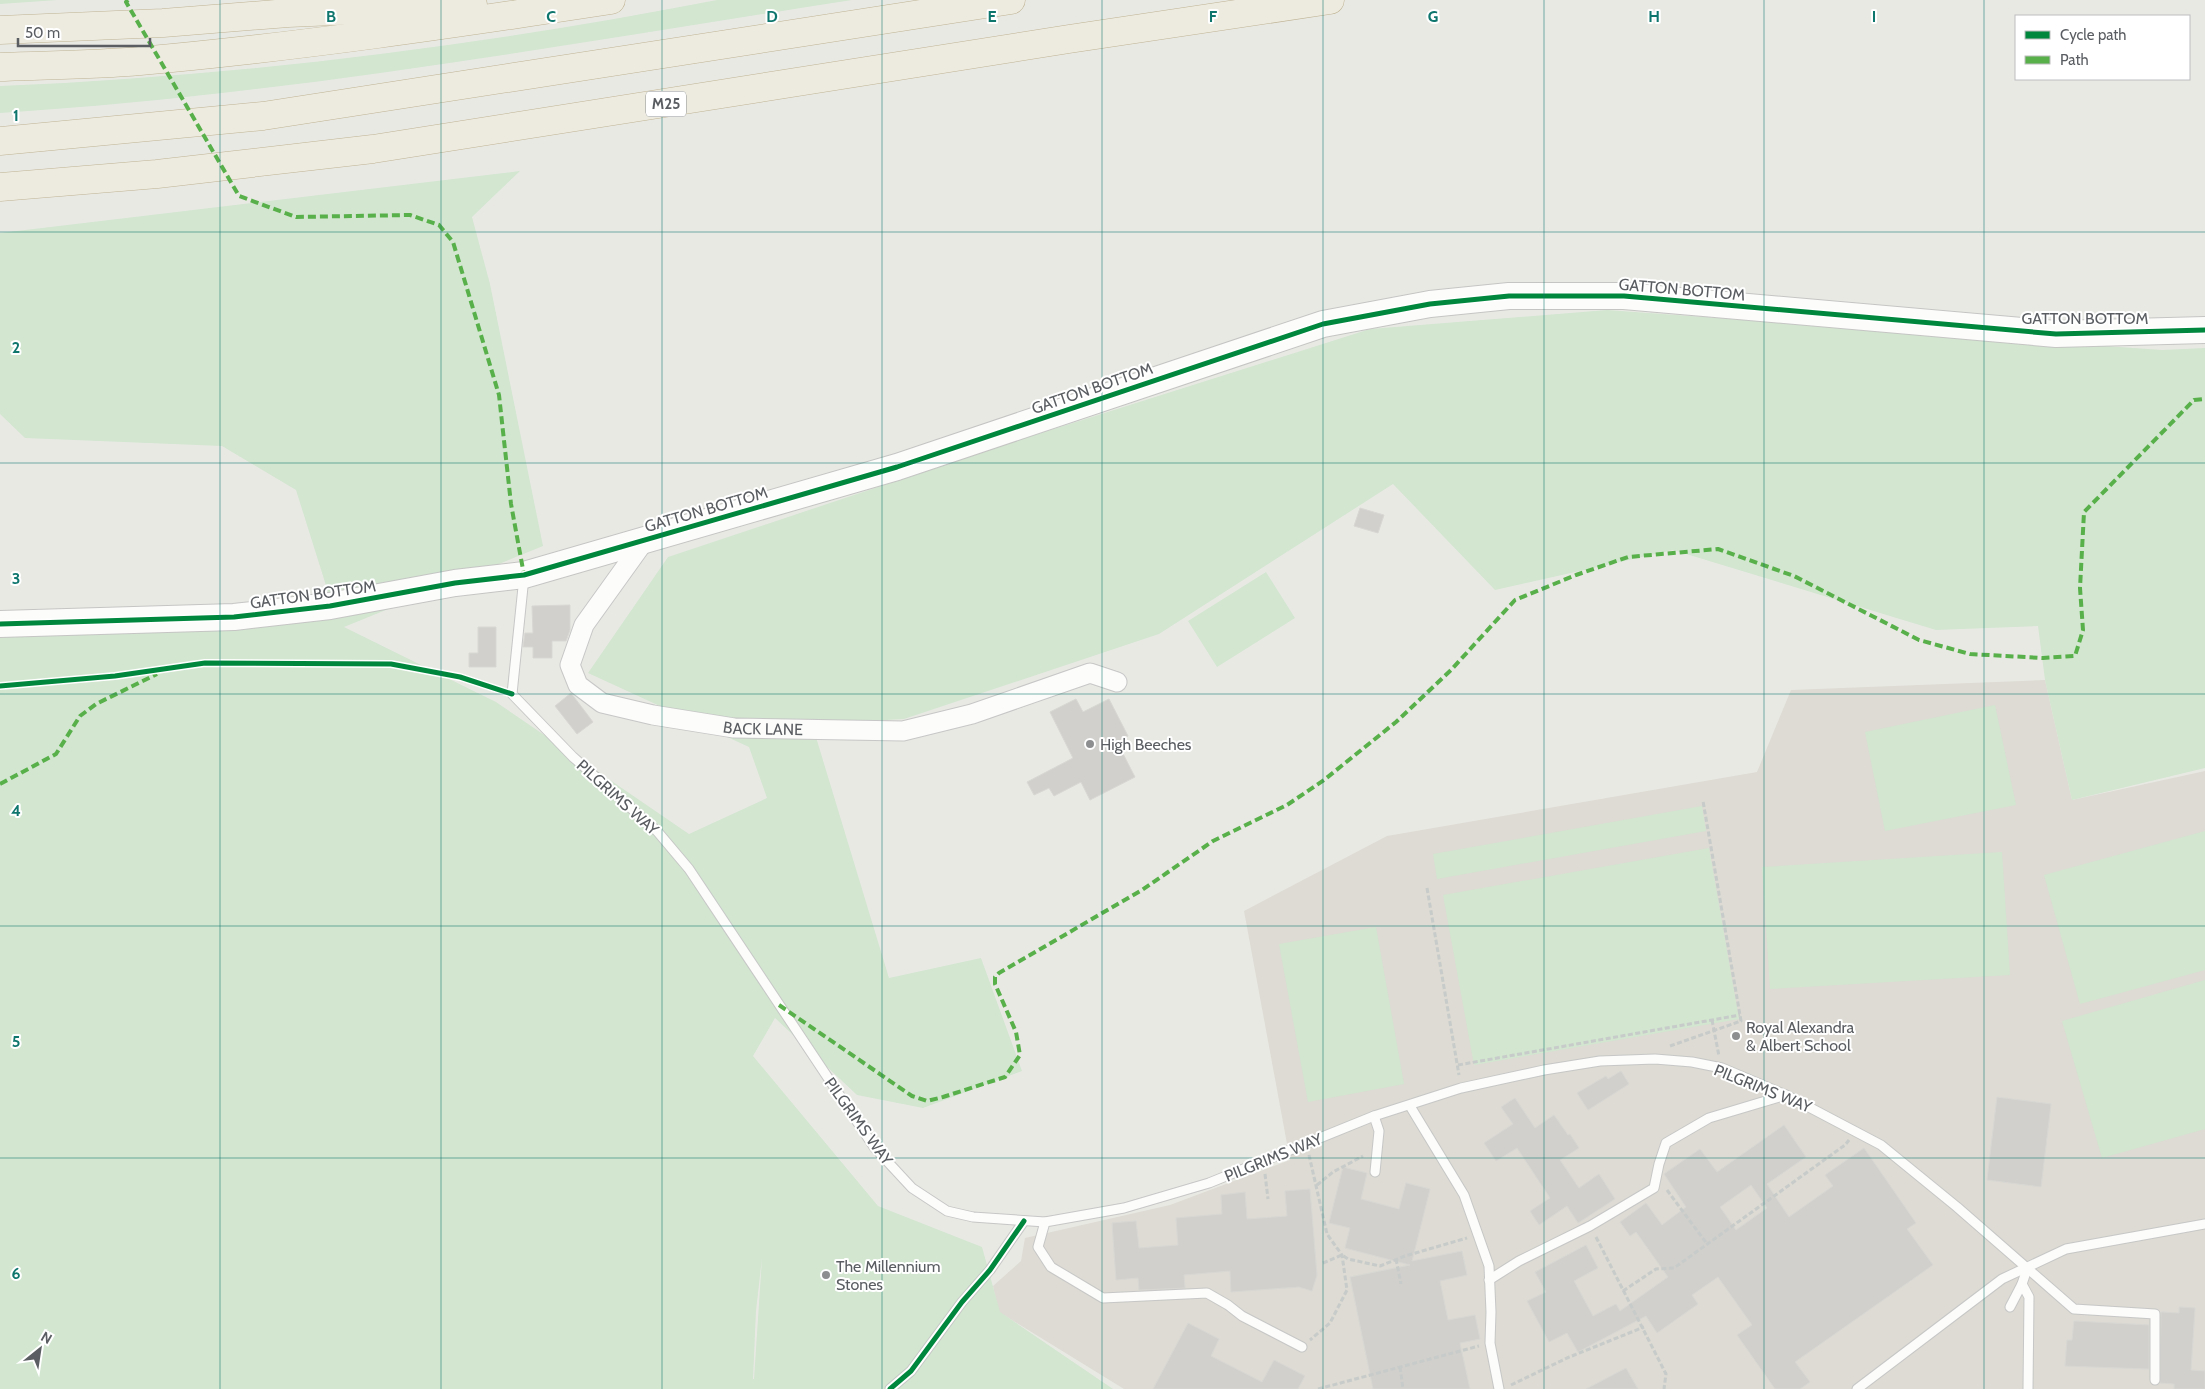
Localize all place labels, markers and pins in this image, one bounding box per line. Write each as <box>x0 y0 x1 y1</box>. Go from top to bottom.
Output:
place label: High Beeches <box>1100 735 1192 754</box>
marker: High Beeches <box>1084 738 1096 750</box>
place label: Royal Alexandra & Albert School <box>1746 1018 1855 1055</box>
marker: Royal Alexandra & Albert School <box>1730 1030 1742 1042</box>
place label: The Millennium Stones <box>836 1257 940 1294</box>
marker: The Millennium Stones <box>820 1269 832 1281</box>

